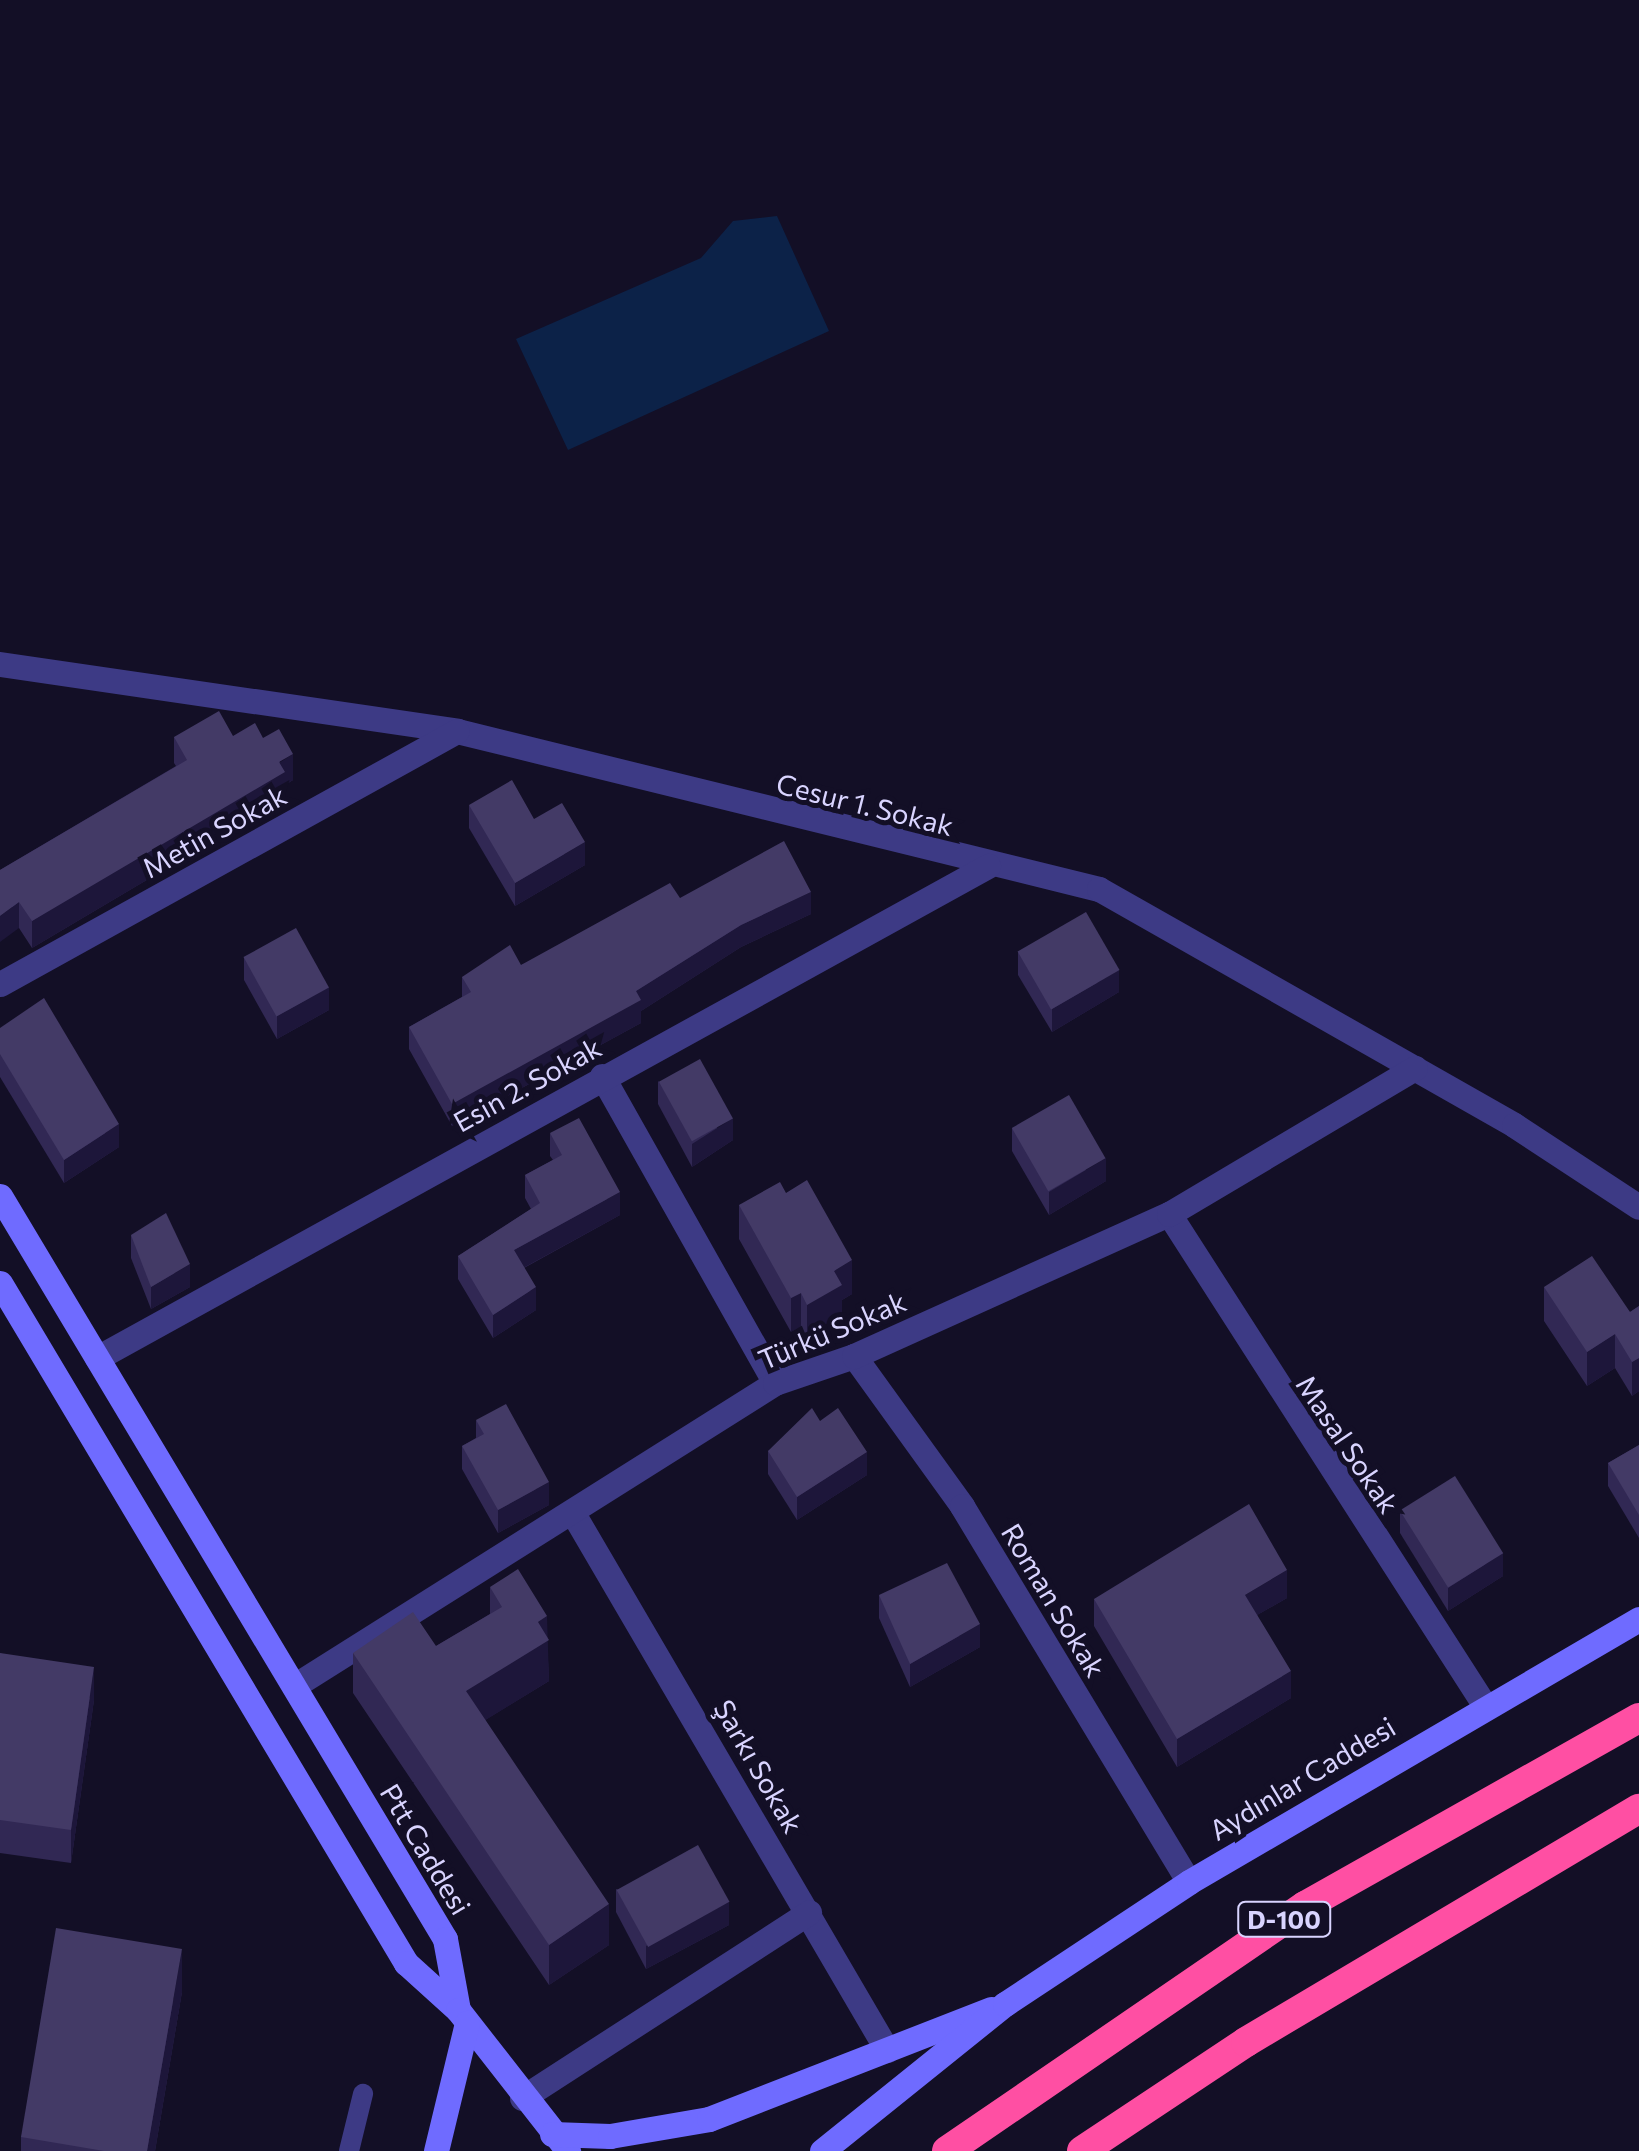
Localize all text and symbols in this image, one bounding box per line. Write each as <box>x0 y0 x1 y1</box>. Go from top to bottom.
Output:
street label: Cesur 1. Sokak <box>773 766 957 842</box>
street label: Metin Sokak <box>136 778 292 884</box>
street label: Esin 2. Sokak <box>447 1030 607 1138</box>
street label: Türkü Sokak <box>753 1284 911 1376</box>
street label: Masal Sokak <box>1290 1369 1406 1519</box>
street label: Roman Sokak <box>995 1517 1113 1683</box>
street label: Şarkı Sokak <box>707 1693 811 1839</box>
street label: Aydınlar Caddesi <box>1203 1709 1401 1847</box>
street label: Ptt Caddesi <box>374 1777 478 1921</box>
road number: D-100 <box>1236 1899 1332 1939</box>

